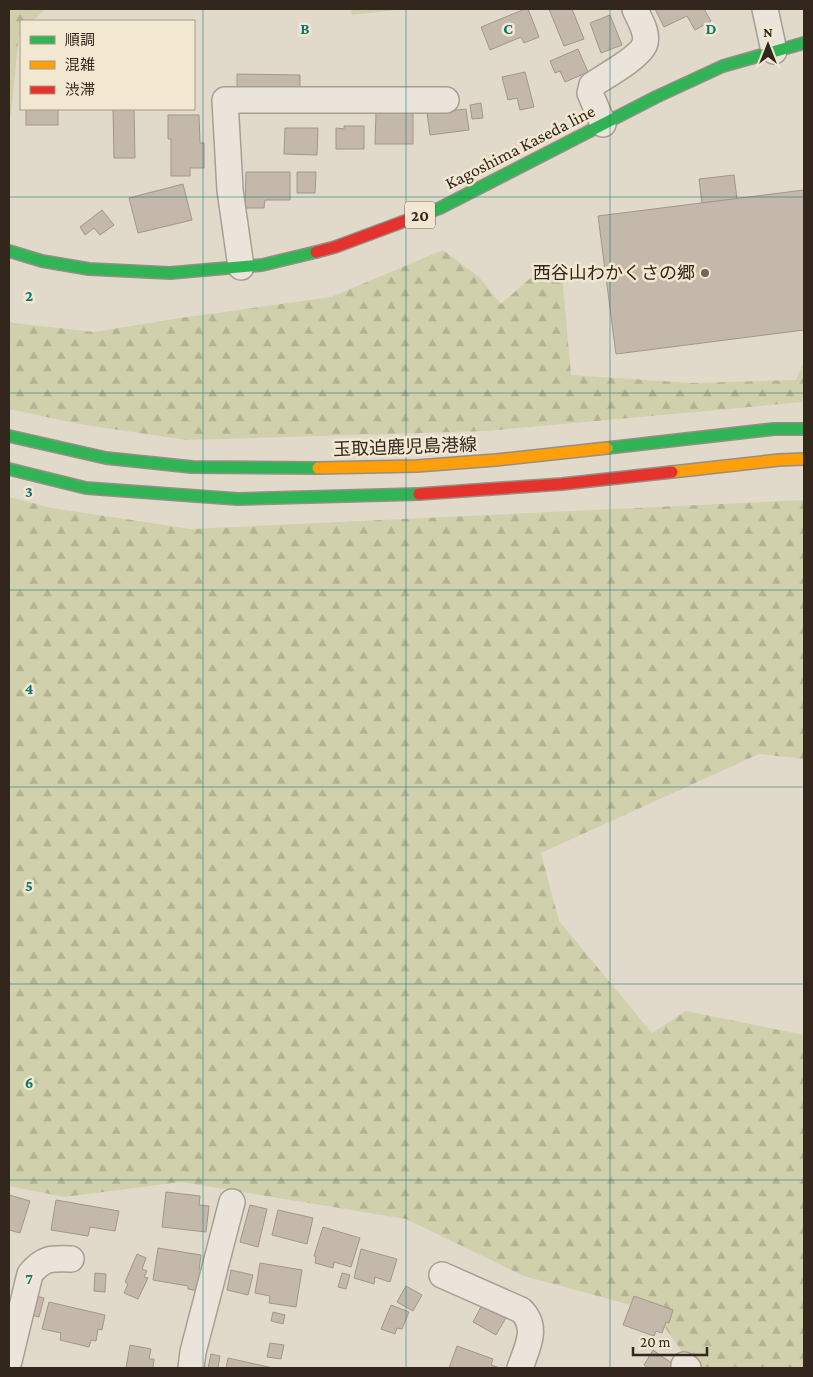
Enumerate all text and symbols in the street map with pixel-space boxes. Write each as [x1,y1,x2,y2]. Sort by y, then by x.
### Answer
legend [20,20,195,110]
text: B [300,20,310,37]
text: C [503,20,513,37]
text: D [705,20,717,37]
north arrow [743,20,793,70]
text: N [763,24,773,40]
text: 順調 [65,32,95,48]
text: 混雑 [65,57,95,73]
text: 渋滞 [65,82,95,98]
street label: Kagoshima Kaseda line [442,101,598,193]
road number: 20 [405,202,435,228]
place label: 西谷山わかくさの郷 [533,263,695,283]
marker: 西谷山わかくさの郷 [699,267,711,279]
text: 2 [25,287,33,304]
street label: 玉取迫鹿児島港線 [333,434,477,460]
text: 3 [25,483,33,500]
text: 4 [25,680,34,697]
text: 5 [25,877,33,894]
text: 6 [25,1074,33,1091]
text: 7 [25,1270,33,1287]
scale bar [633,1324,707,1356]
text: 20 m [640,1334,671,1350]

